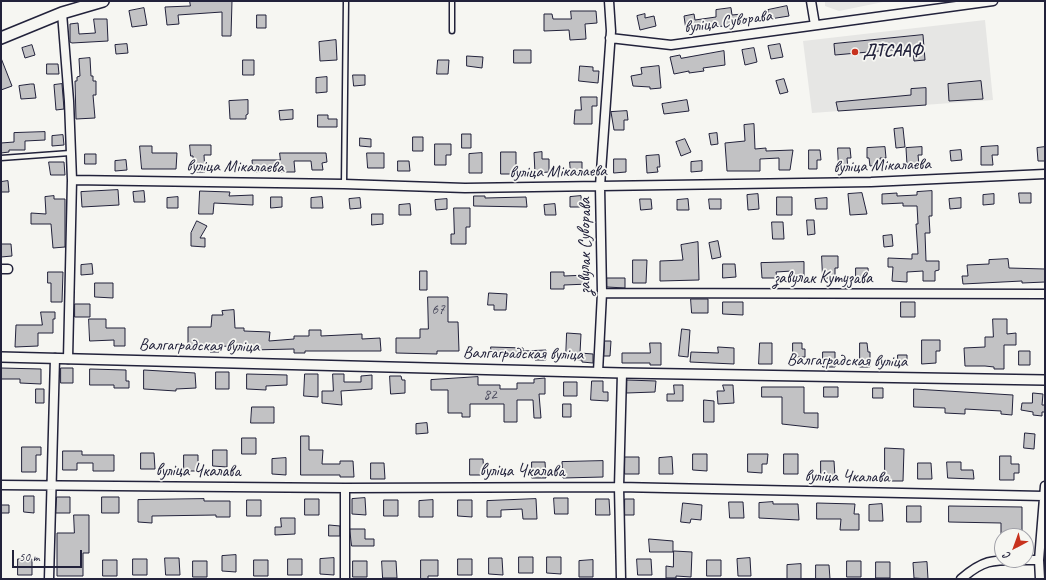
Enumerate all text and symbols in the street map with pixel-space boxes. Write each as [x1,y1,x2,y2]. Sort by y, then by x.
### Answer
street label: вуліца Суворава [683,6,773,38]
place label: ДТСААФ [863,42,922,62]
marker: ДТСААФ [850,47,860,57]
street label: вуліца Мікалаева [833,154,931,178]
street label: вуліца Мікалаева [186,156,284,178]
street label: вуліца Мікалаева [509,161,607,183]
street label: завулак Суворава [576,198,596,294]
street label: завулак Кутузава [774,269,872,289]
house number: 67 [431,301,445,319]
street label: Валгаградская вуліца [139,335,259,357]
street label: Валгаградская вуліца [463,343,583,365]
street label: Валгаградская вуліца [787,350,907,372]
house number: 82 [483,386,497,404]
street label: вуліца Чкалава [156,462,240,482]
street label: вуліца Чкалава [480,462,564,482]
street label: вуліца Чкалава [804,466,890,488]
north arrow [994,528,1034,568]
scale bar [14,542,84,568]
text: 50 m [19,549,39,565]
text: С [1000,549,1013,563]

